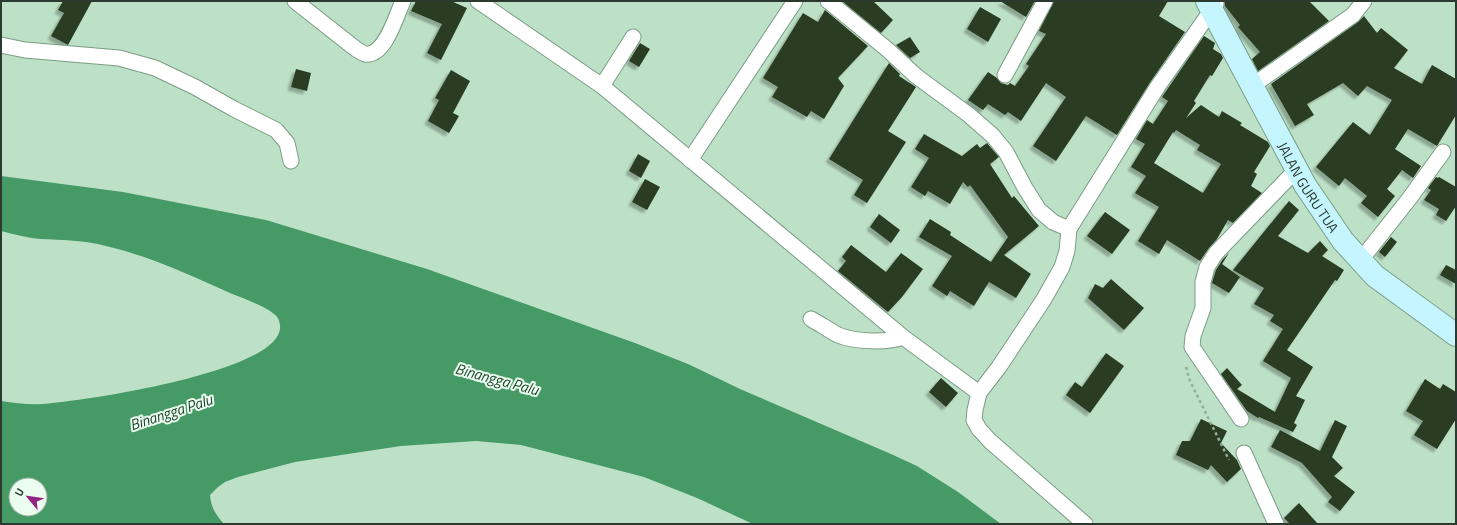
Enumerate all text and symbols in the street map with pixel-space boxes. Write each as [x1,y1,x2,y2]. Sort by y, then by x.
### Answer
street label: JALAN GURU TUA [1273,138,1345,237]
water label: Binangga Palu [453,357,543,402]
water label: Binangga Palu [127,387,217,436]
north arrow [8,477,48,517]
text: U [11,485,28,499]

